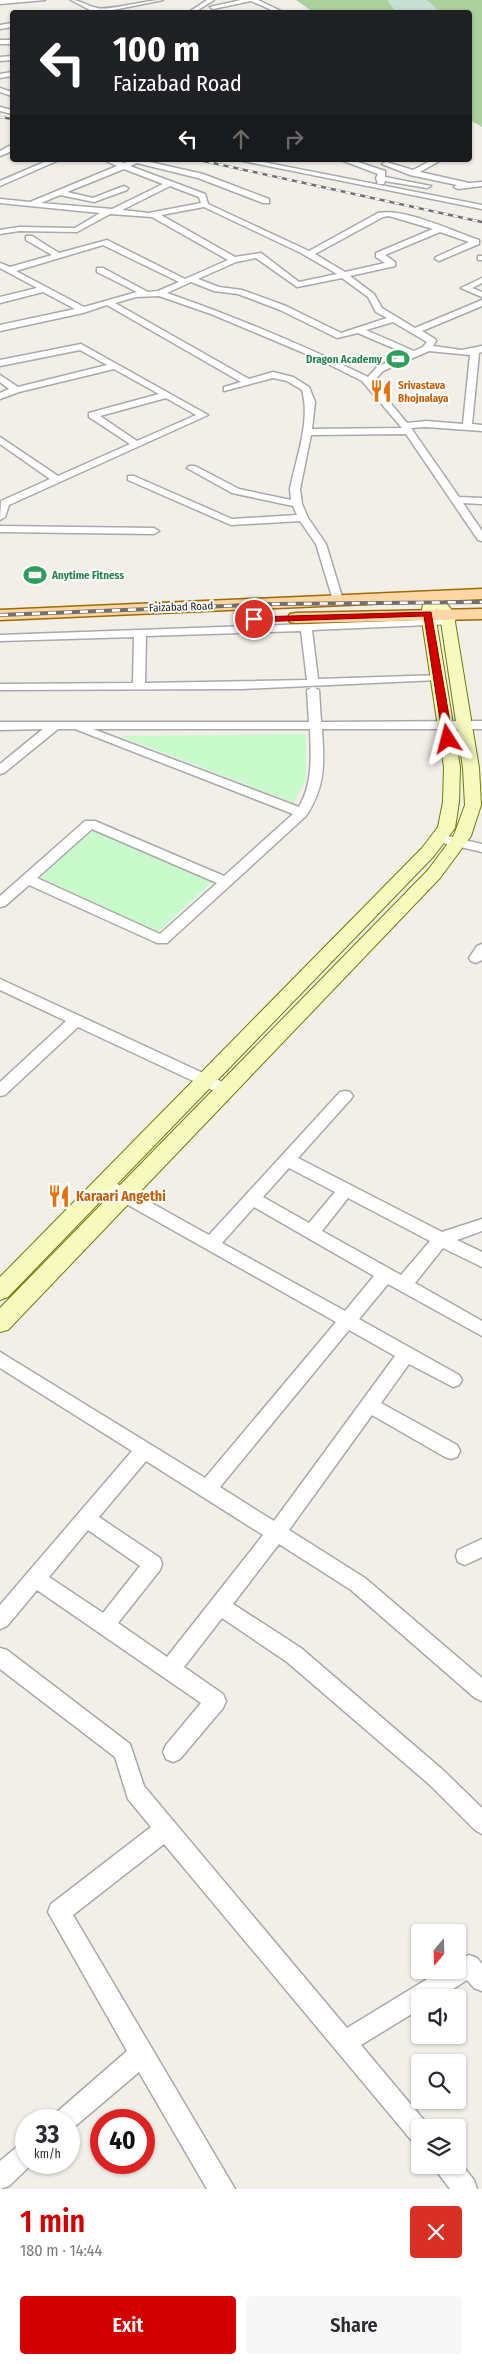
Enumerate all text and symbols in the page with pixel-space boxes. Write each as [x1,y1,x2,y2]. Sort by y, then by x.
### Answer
text: 100 m [113,28,200,70]
icon: left [30,30,95,95]
text: Faizabad Road [113,70,242,97]
icon: left [174,125,202,153]
icon: ahead [227,125,255,153]
icon: right [280,125,308,153]
sports icon: Dragon Academy [385,346,411,372]
place label: Dragon Academy [306,353,383,366]
restaurant icon: Srivastava Bhojnalaya [368,378,394,404]
place label: Srivastava Bhojnalaya [398,379,449,405]
sports icon: Anytime Fitness [22,562,48,588]
place label: Anytime Fitness [51,569,124,582]
pin [233,598,275,640]
street label: Faizabad Road [149,599,213,615]
icon: arrive [240,605,268,633]
position arrow [421,712,473,764]
restaurant icon: Karaari Angethi [46,1183,72,1209]
place label: Karaari Angethi [76,1188,166,1205]
north arrow [411,1924,466,1979]
map controls [411,1924,466,2174]
button: sound [411,1989,466,2044]
button: search [411,2054,466,2109]
speed limit sign: 40 [90,2109,155,2174]
button: layers [411,2119,466,2174]
text: 33 [36,2120,59,2150]
text: km/h [34,2147,61,2161]
text: 1 min [20,2204,85,2240]
button: close [410,2206,462,2258]
text: 180 m · 14:44 [20,2241,102,2260]
button: Exit [20,2296,236,2354]
button: Share [246,2296,462,2354]

